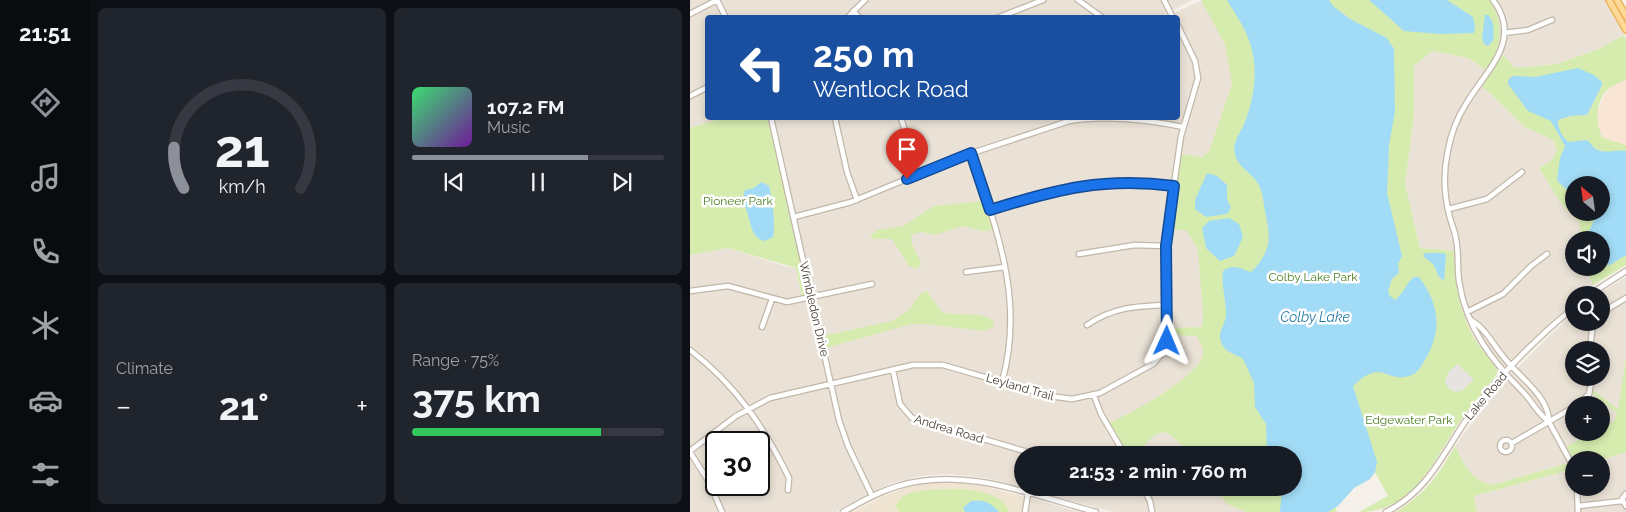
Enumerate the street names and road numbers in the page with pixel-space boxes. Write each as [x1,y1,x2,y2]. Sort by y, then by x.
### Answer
street label: Wimbledon Drive [796,260,832,358]
street label: Lake Road [1462,369,1510,423]
street label: Leyland Trail [984,371,1056,404]
street label: Andrea Road [913,412,985,446]

